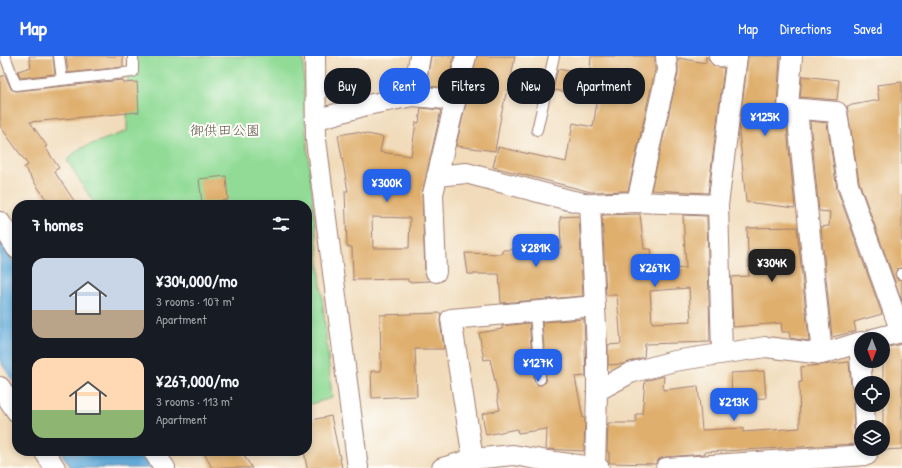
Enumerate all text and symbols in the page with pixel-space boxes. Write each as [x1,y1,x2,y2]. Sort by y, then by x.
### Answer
text: Map [20,15,47,41]
text: Map [738,19,758,38]
text: Directions [780,19,831,38]
text: Saved [853,19,882,38]
chip: Buy [324,68,371,104]
chip: Rent [379,68,430,104]
chip: Filters [438,68,499,104]
chip: New [507,68,555,104]
chip: Apartment [563,68,645,104]
pin: ¥125K [737,103,793,137]
text: ¥125K [750,107,780,125]
park label: 御供田公園 [190,120,260,139]
pin: ¥300K [359,169,415,203]
text: ¥300K [372,173,402,191]
text: 7 homes [32,213,83,236]
icon: filters [270,213,292,235]
pin: ¥281K [508,234,564,268]
text: ¥281K [521,238,551,256]
pin: ¥304K [744,249,800,283]
text: ¥304K [757,253,787,271]
pin: ¥267K [627,254,683,288]
text: ¥267K [640,258,670,276]
text: ¥304,000/mo [156,269,237,292]
icon: home [64,274,112,322]
text: 3 rooms · 107 m² [156,292,235,310]
text: Apartment [156,310,207,328]
north arrow [854,332,890,368]
map controls [854,332,890,456]
pin: ¥127K [510,349,566,383]
text: ¥127K [523,353,553,371]
text: ¥267,000/mo [156,369,239,392]
icon: home [64,374,112,422]
button: locate [854,376,890,412]
pin: ¥213K [706,388,762,422]
text: 3 rooms · 113 m² [156,392,233,410]
text: ¥213K [719,392,749,410]
text: Apartment [156,410,207,428]
button: layers [854,420,890,456]

